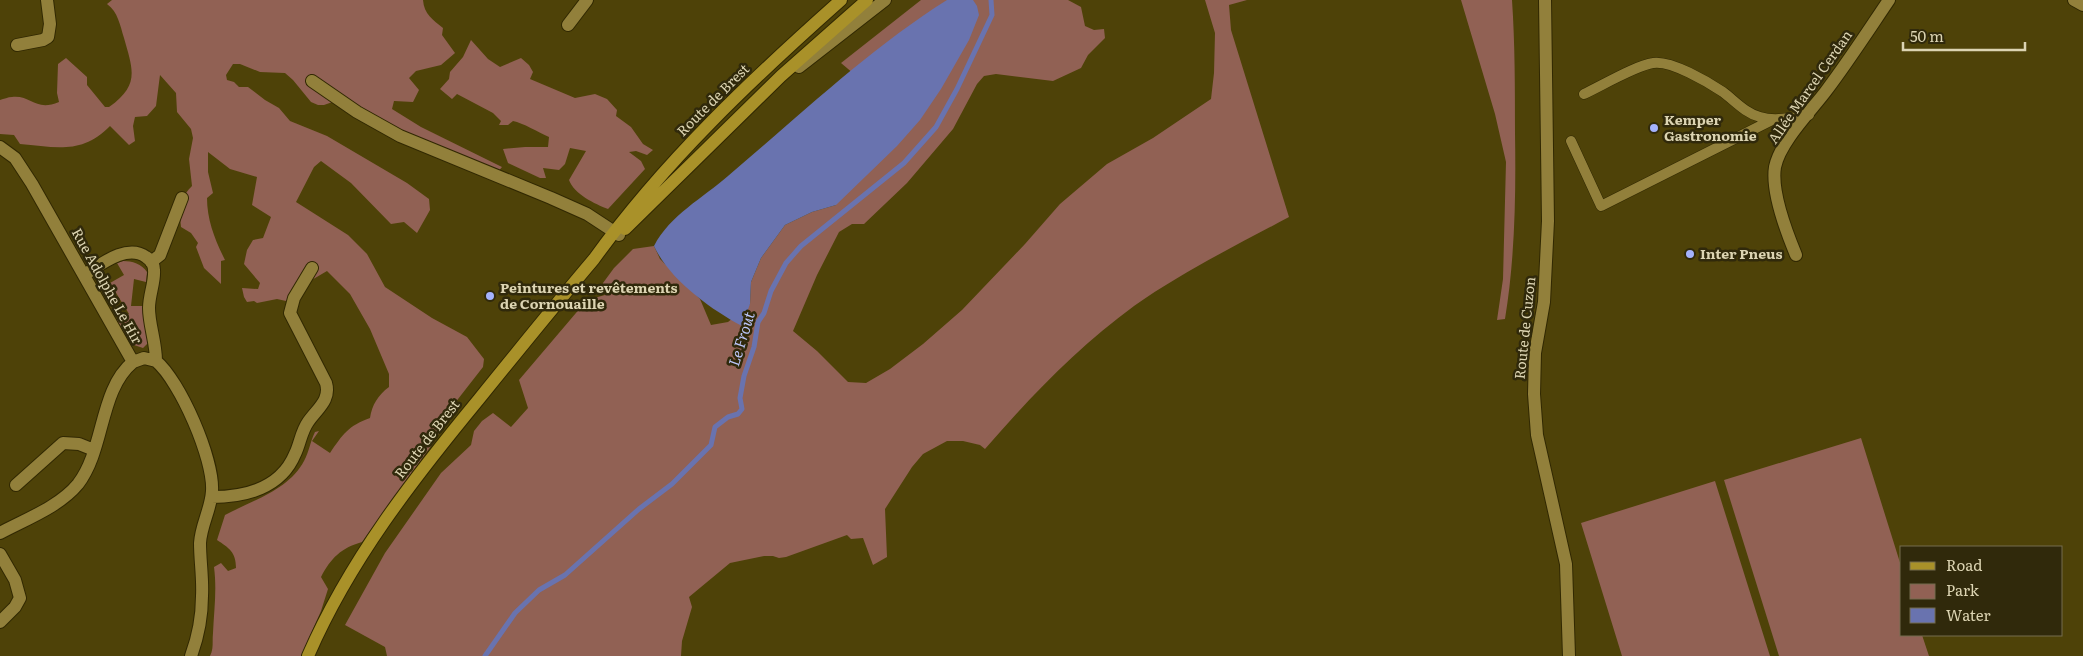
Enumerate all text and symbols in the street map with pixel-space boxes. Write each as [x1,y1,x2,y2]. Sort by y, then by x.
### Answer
scale bar [1903,20,2026,52]
text: 50 m [1910,24,1944,47]
street label: Allée Marcel Cerdan [1762,26,1856,147]
street label: Route de Brest [672,58,753,140]
place label: Kemper Gastronomie [1664,109,1757,145]
marker: Kemper Gastronomie [1648,122,1660,134]
street label: Rue Adolphe Le Hir [68,224,148,347]
place label: Inter Pneus [1700,243,1782,263]
marker: Inter Pneus [1684,248,1696,260]
street label: Route de Cuzon [1509,276,1539,380]
place label: Peintures et revêtements de Cornouaille [500,277,677,313]
marker: Peintures et revêtements de Cornouaille [484,290,496,302]
water label: Le Frout [721,308,760,369]
street label: Route de Brest [389,394,464,482]
legend [1900,546,2063,636]
text: Road [1946,553,1982,576]
text: Park [1946,578,1980,601]
text: Water [1946,603,1991,626]

